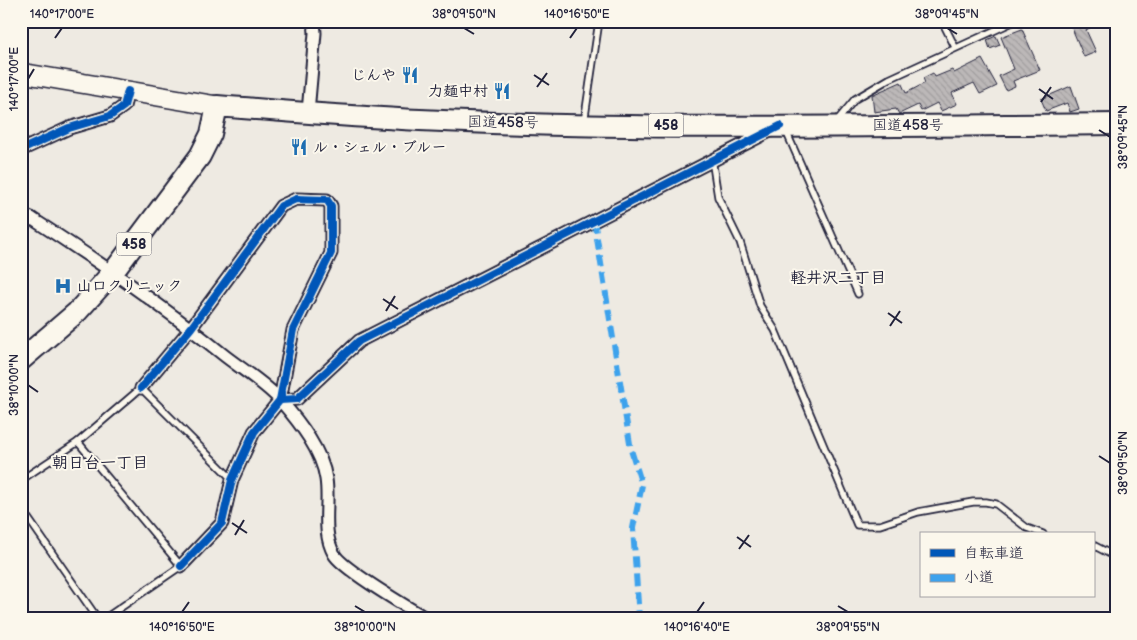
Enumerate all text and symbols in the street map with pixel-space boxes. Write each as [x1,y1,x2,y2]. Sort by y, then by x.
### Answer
text: 140°17'00"E [30,7,94,22]
text: 38°09'50"N [432,7,496,22]
text: 140°16'50"E [544,7,610,22]
text: 38°09'45"N [915,7,979,22]
text: 140°17'00"E [7,47,22,111]
restaurant icon: じんや [400,65,420,85]
place label: じんや [351,66,396,85]
restaurant icon: 力麺中村 [492,81,512,101]
place label: 力麺中村 [428,82,488,101]
text: 38°09'45"N [1116,105,1131,169]
street label: 国道458号 [467,112,539,133]
road number: 458 [648,114,684,136]
street label: 国道458号 [872,116,944,135]
restaurant icon: ル・シェル・ブルー [289,137,309,157]
place label: ル・シェル・ブルー [313,138,447,157]
road number: 458 [116,232,152,255]
district label: 軽井沢二丁目 [790,269,886,288]
hospital icon: 山口クリニック [53,276,73,296]
place label: 山口クリニック [77,277,182,296]
text: 38°10'00"N [7,354,22,416]
text: 38°09'50"N [1116,431,1131,495]
district label: 朝日台一丁目 [52,454,148,473]
legend [920,532,1094,598]
text: 自転車道 [964,544,1024,563]
text: 小道 [964,568,994,587]
text: 140°16'50"E [149,620,215,635]
text: 38°10'00"N [334,620,396,635]
text: 140°16'40"E [664,620,730,635]
text: 38°09'55"N [816,620,880,635]

